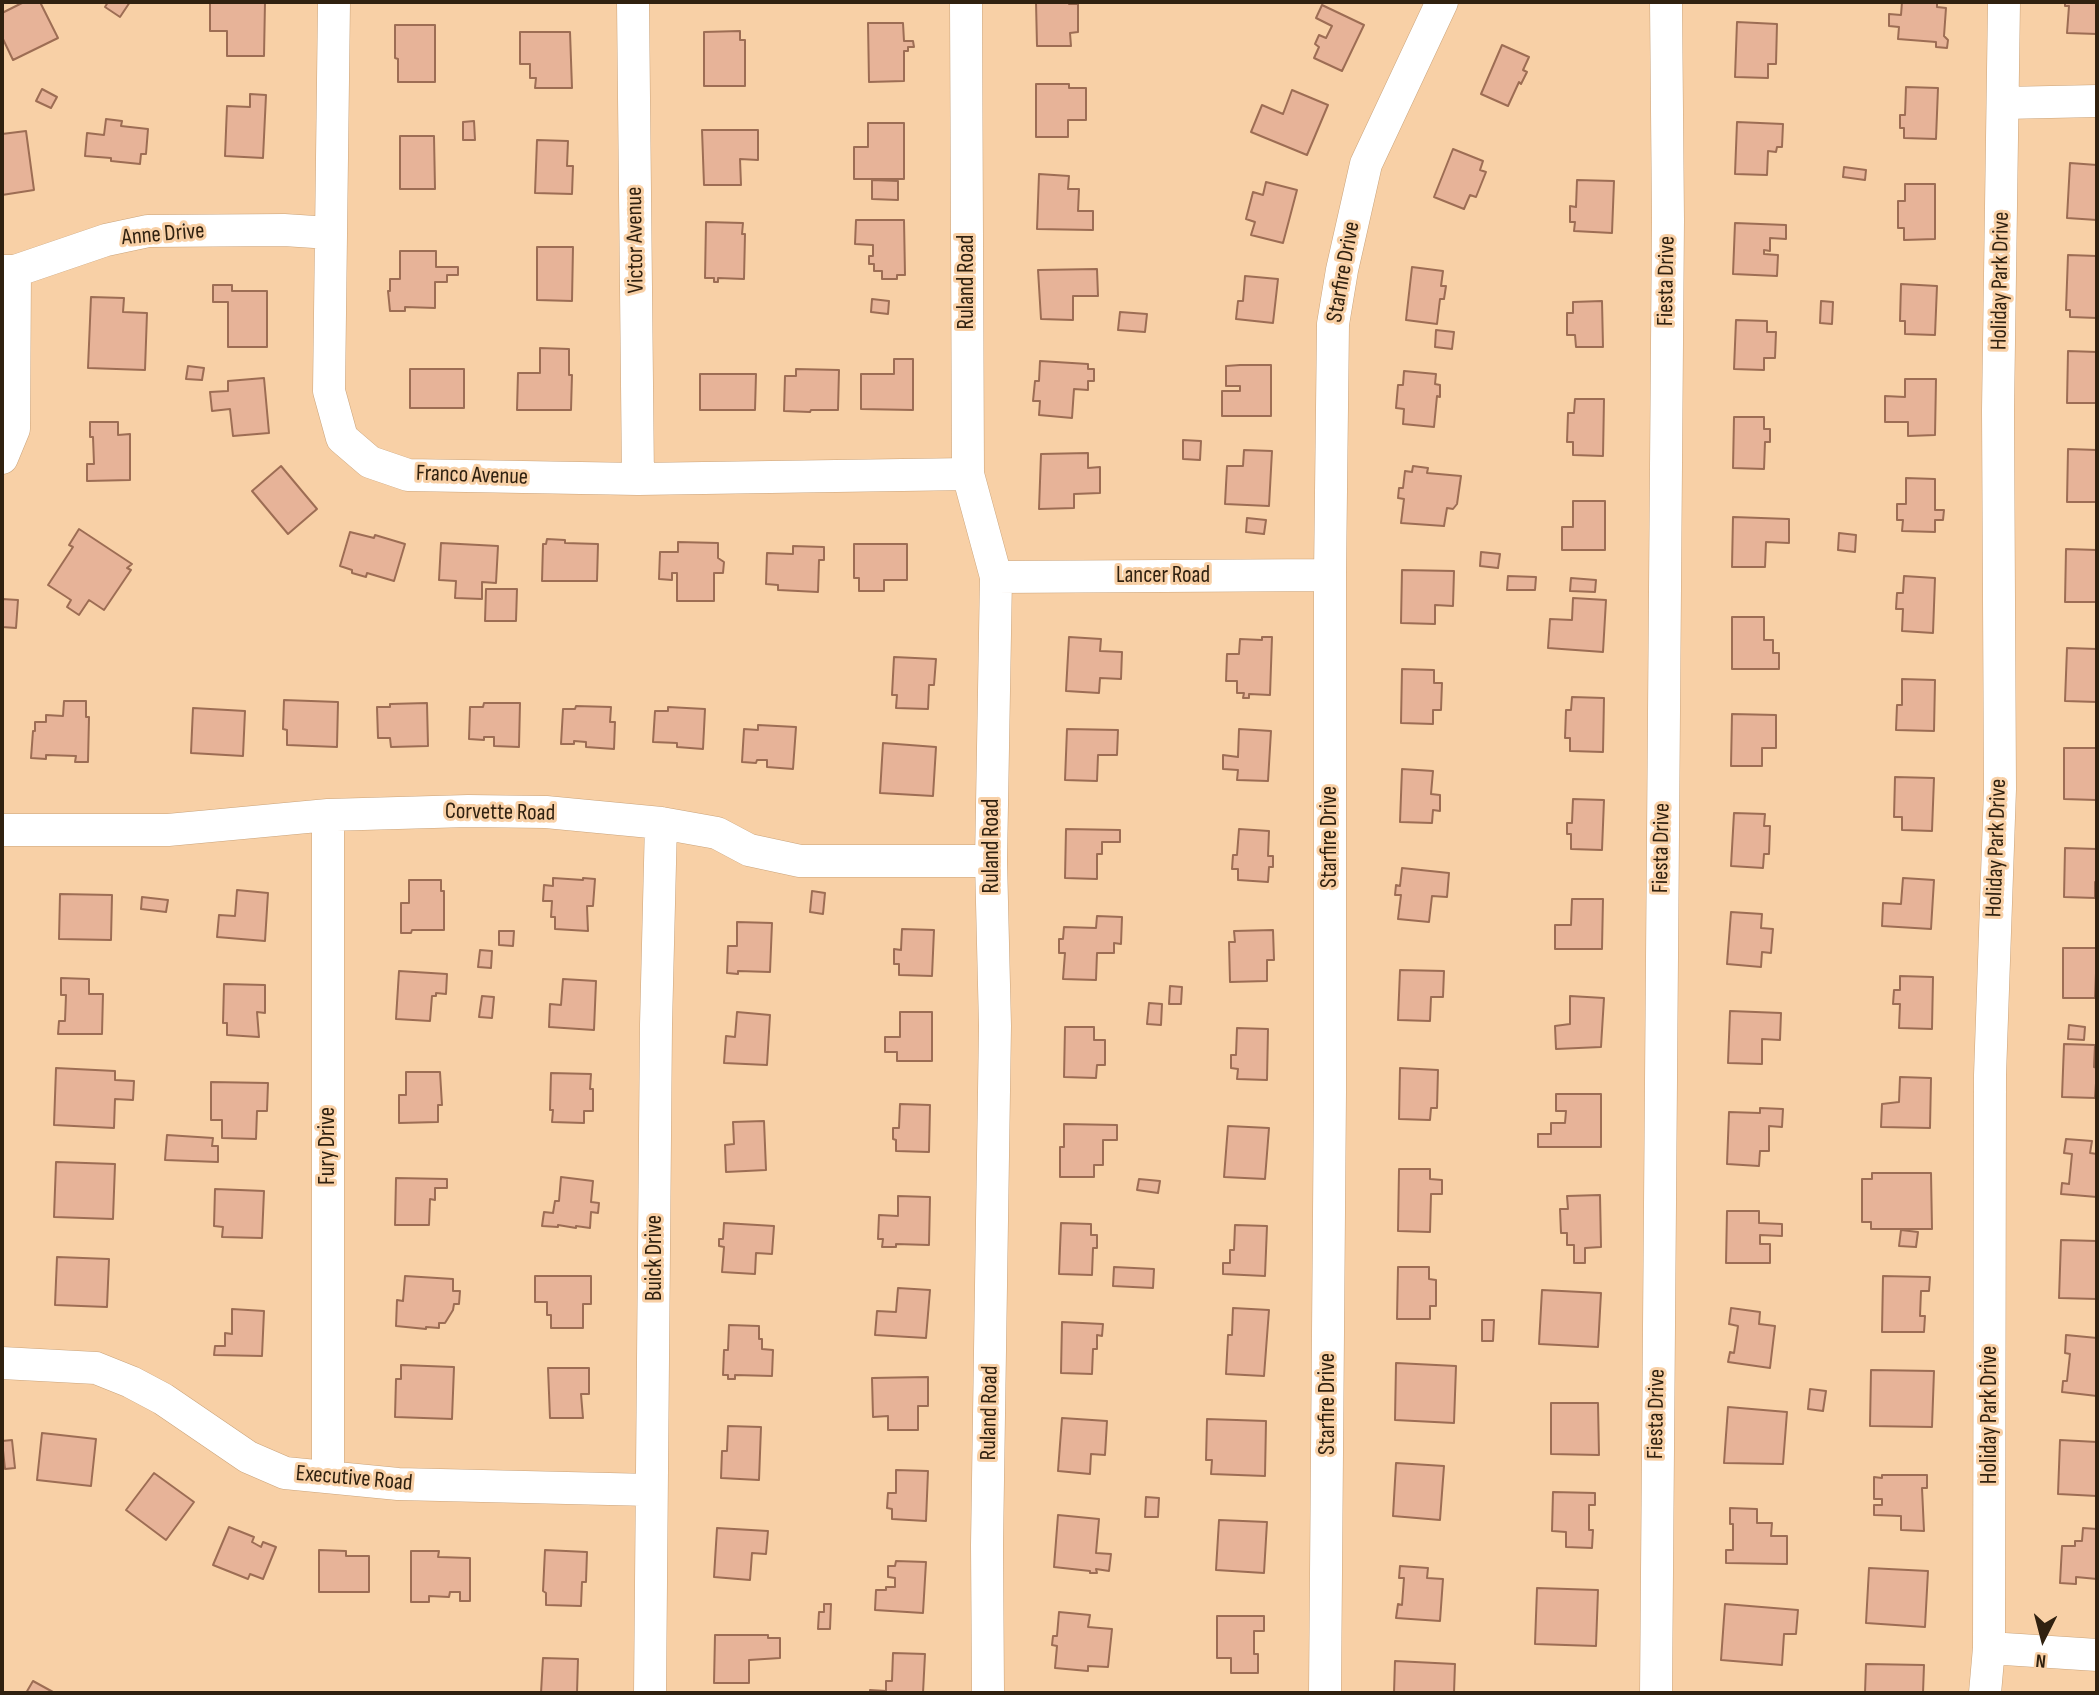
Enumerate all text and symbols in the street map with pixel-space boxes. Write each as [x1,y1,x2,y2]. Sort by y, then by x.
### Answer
street label: Victor Avenue [621,186,651,294]
street label: Holiday Park Drive [1986,211,2016,351]
street label: Anne Drive [120,218,206,252]
street label: Starfire Drive [1322,219,1366,325]
street label: Ruland Road [953,235,981,329]
street label: Fiesta Drive [1652,236,1682,326]
street label: Franco Avenue [415,460,529,492]
street label: Lancer Road [1116,562,1210,590]
street label: Holiday Park Drive [1981,778,2013,918]
street label: Starfire Drive [1316,786,1344,888]
street label: Corvette Road [445,798,555,828]
street label: Ruland Road [978,799,1006,893]
street label: Fiesta Drive [1647,803,1677,893]
street label: Fury Drive [314,1107,342,1185]
street label: Buick Drive [641,1215,669,1301]
street label: Holiday Park Drive [1976,1346,2004,1484]
street label: Starfire Drive [1314,1353,1342,1455]
street label: Ruland Road [975,1365,1005,1461]
street label: Fiesta Drive [1642,1369,1672,1459]
street label: Executive Road [295,1460,413,1498]
north arrow [2008,1604,2078,1674]
text: N [2035,1648,2047,1672]

